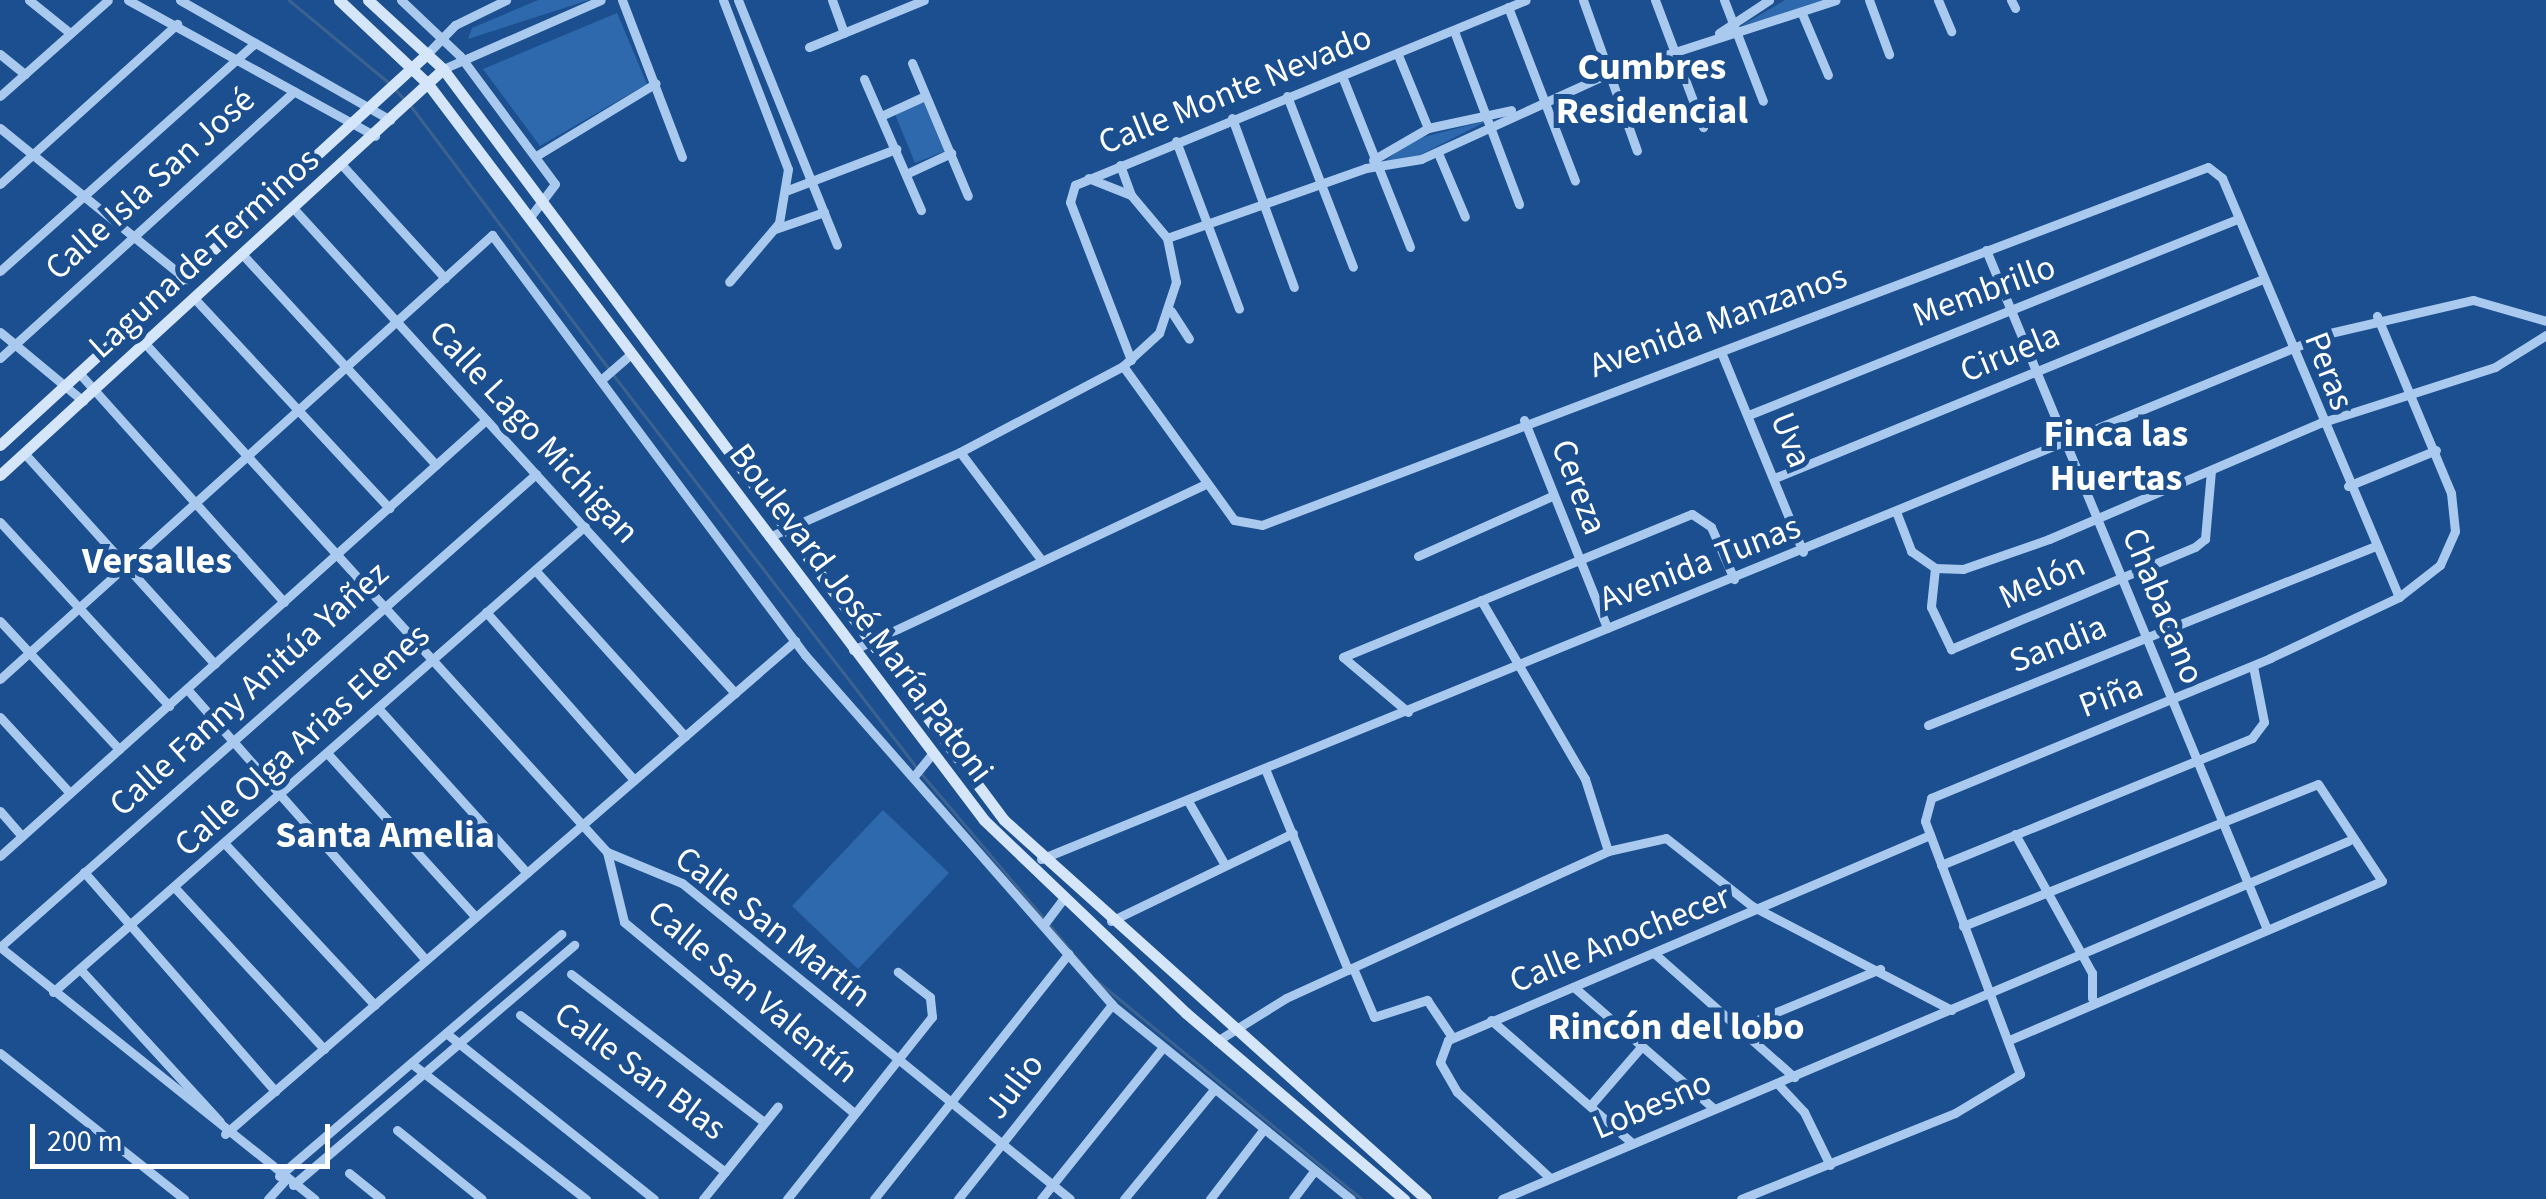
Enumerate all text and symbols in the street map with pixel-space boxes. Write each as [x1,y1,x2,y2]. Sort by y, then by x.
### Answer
street label: Calle Monte Nevado [1092,16,1378,164]
district label: Cumbres Residencial [1556,45,1748,134]
street label: Calle Isla San José [37,79,263,289]
street label: Laguna de Terminos [80,139,328,367]
street label: Membrillo [1907,246,2061,336]
street label: Avenida Manzanos [1584,255,1852,387]
street label: Calle Lago Michigan [420,312,648,552]
street label: Ciruela [1954,314,2066,392]
street label: Peras [2295,326,2363,416]
street label: Uva [1761,406,1821,474]
district label: Finca las Huertas [2044,412,2188,502]
street label: Cereza [1542,434,1616,540]
street label: Boulevard José María Patoni [720,435,1002,791]
street label: Avenida Tunas [1594,505,1806,621]
street label: Chabacano [2113,522,2213,690]
district label: Versalles [82,539,232,585]
street label: Melón [1992,544,2092,618]
street label: Calle Fanny Anitúa Yañez [101,553,397,825]
street label: Sandia [2003,606,2113,682]
street label: Calle Olga Arias Elenes [166,614,438,866]
street label: Piña [2073,665,2149,727]
district label: Santa Amelia [275,813,495,859]
street label: Calle San Martín [667,837,879,1017]
street label: Calle Anochecer [1504,876,1736,1002]
street label: Calle San Valentín [639,892,867,1092]
street label: Calle San Blas [546,993,734,1149]
district label: Rincón del lobo [1547,1005,1805,1051]
street label: Julio [975,1045,1053,1127]
street label: Lobesno [1586,1061,1718,1149]
scale bar [35,1104,335,1166]
text: 200 m [47,1120,123,1163]

